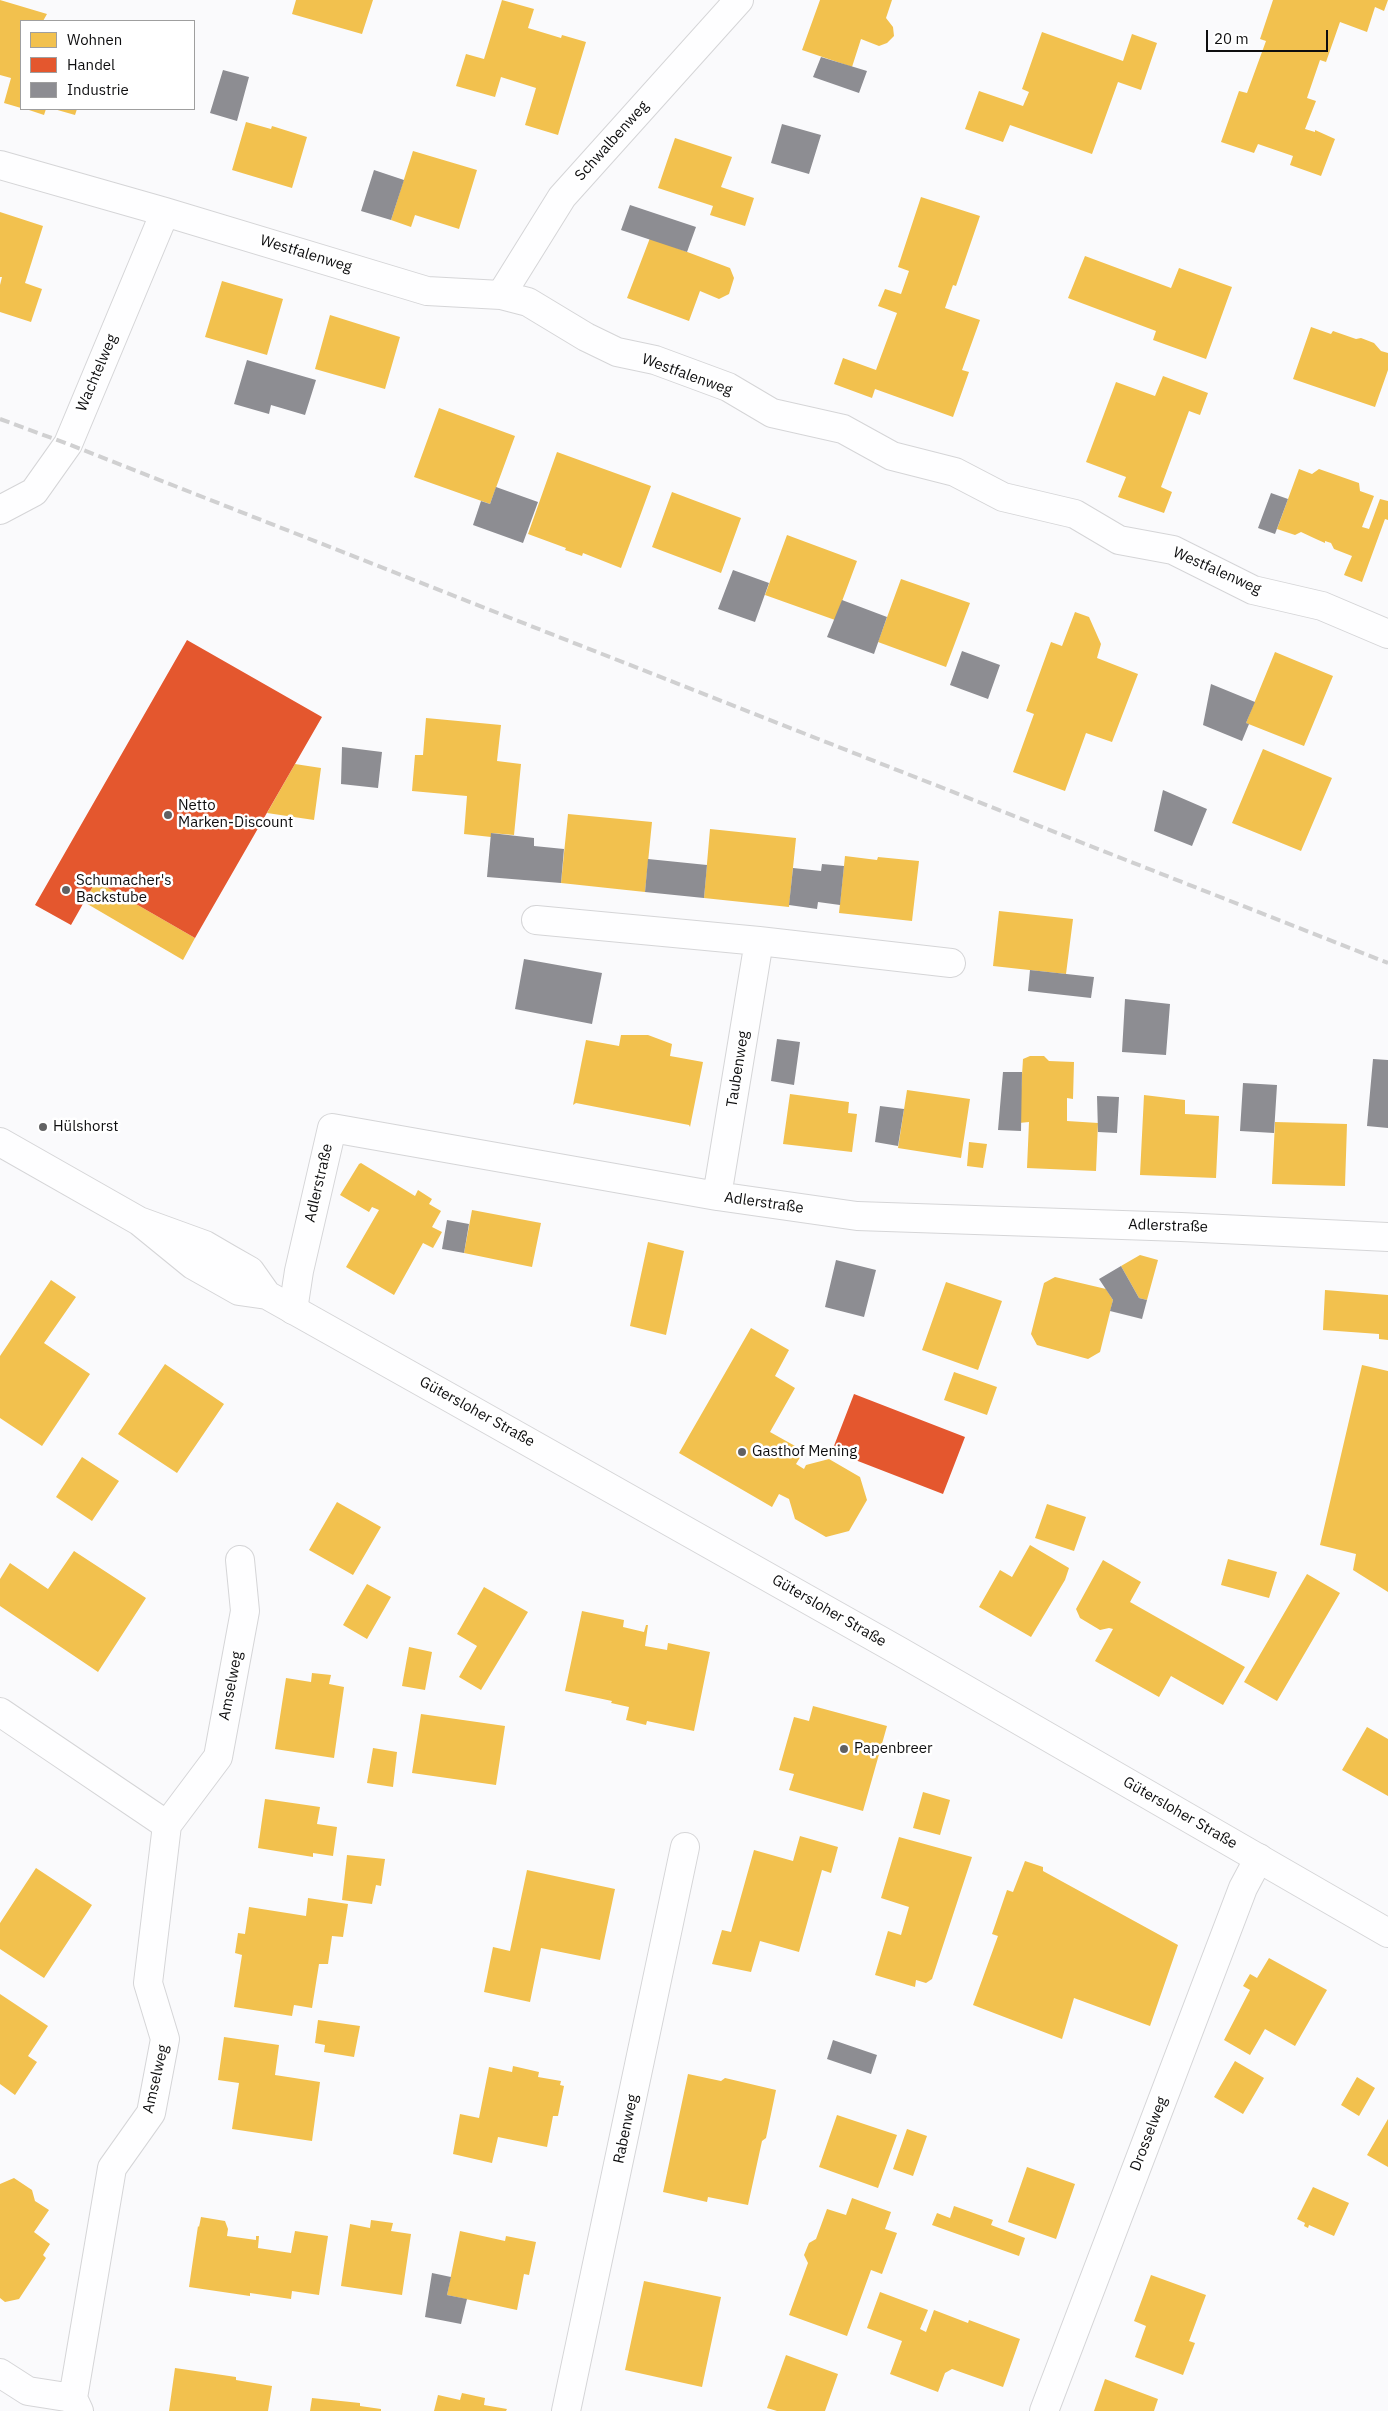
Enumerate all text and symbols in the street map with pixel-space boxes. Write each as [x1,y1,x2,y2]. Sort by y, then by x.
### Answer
legend [20,20,195,110]
scale bar [1208,20,1330,52]
text: 20 m [1214,29,1249,48]
text: Wohnen [67,30,122,49]
text: Handel [67,55,115,74]
text: Industrie [67,80,129,99]
street label: Schwalbenweg [571,97,653,185]
street label: Westfalenweg [258,232,354,276]
street label: Wachtelweg [73,332,121,414]
street label: Westfalenweg [639,350,735,400]
street label: Westfalenweg [1170,543,1264,599]
place label: Netto Marken-Discount [178,797,293,832]
marker: Netto Marken-Discount [162,809,174,821]
place label: Schumacher's Backstube [76,872,172,907]
marker: Schumacher's Backstube [60,884,72,896]
street label: Taubenweg [723,1030,753,1108]
place label: Hülshorst [53,1118,118,1136]
marker: Hülshorst [37,1121,49,1133]
street label: Adlerstraße [301,1142,337,1224]
street label: Adlerstraße [723,1189,805,1217]
street label: Adlerstraße [1128,1216,1208,1236]
street label: Gütersloher Straße [416,1373,538,1451]
place label: Gasthof Mening [752,1443,857,1461]
marker: Gasthof Mening [736,1446,748,1458]
street label: Gütersloher Straße [769,1571,889,1651]
street label: Amselweg [216,1650,246,1722]
place label: Papenbreer [854,1740,933,1758]
marker: Papenbreer [838,1743,850,1755]
street label: Gütersloher Straße [1120,1773,1240,1853]
street label: Amselweg [139,2043,173,2115]
street label: Rabenweg [610,2093,642,2165]
street label: Drosselweg [1127,2094,1171,2174]

